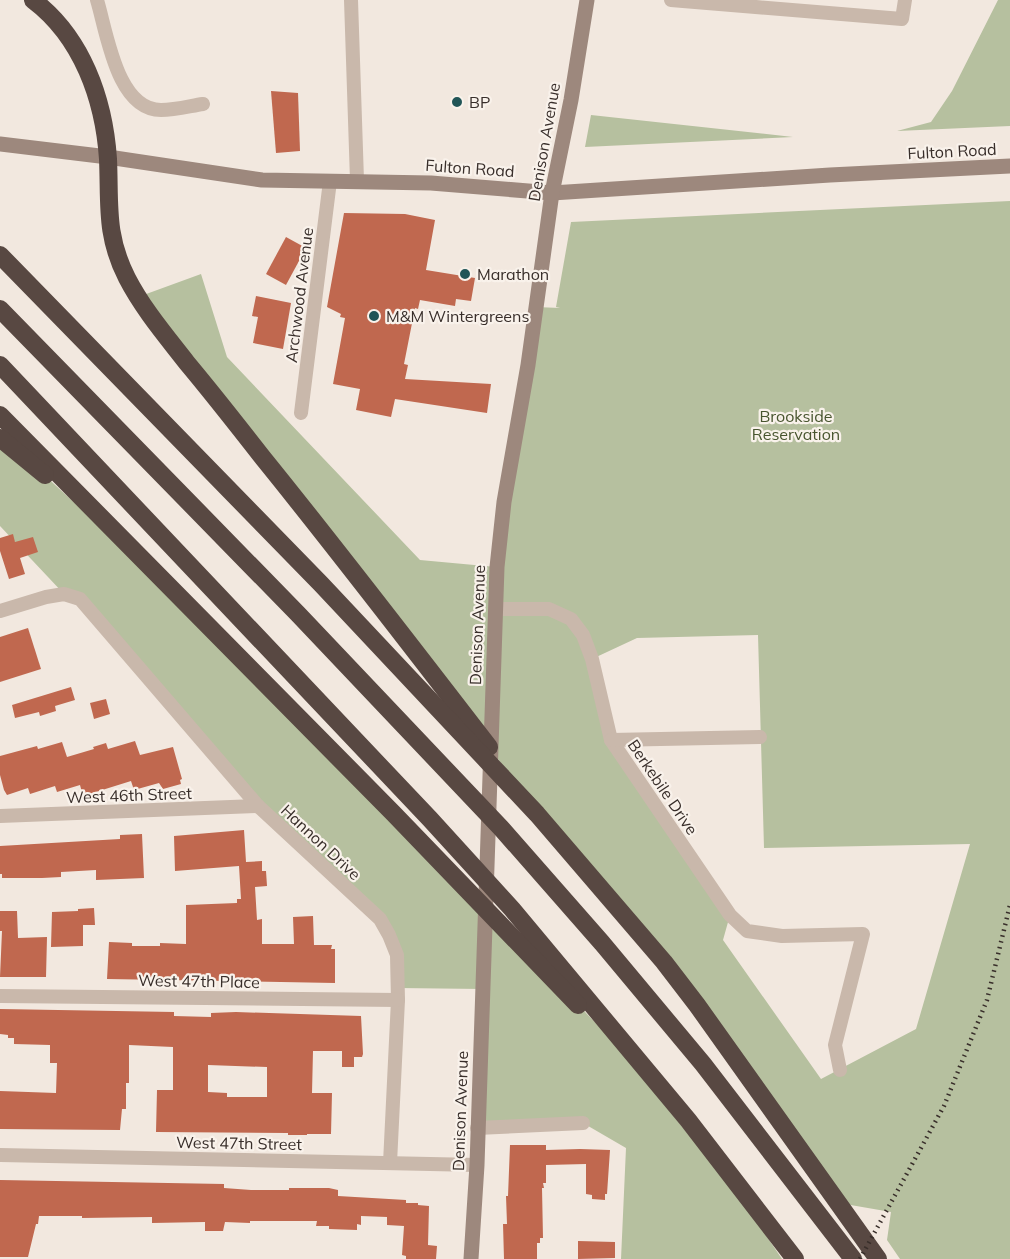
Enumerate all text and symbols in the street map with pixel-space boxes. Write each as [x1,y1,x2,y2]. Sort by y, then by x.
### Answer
street label: Denison Avenue [524,81,564,203]
place label: BP [469,92,490,112]
marker: BP [450,95,464,109]
street label: Fulton Road [907,139,997,163]
street label: Fulton Road [425,155,515,181]
street label: Archwood Avenue [281,226,317,364]
place label: Marathon [477,264,549,284]
marker: Marathon [458,267,472,281]
place label: M&M Wintergreens [386,306,529,326]
marker: M&M Wintergreens [367,309,381,323]
park label: Brookside Reservation [752,406,840,444]
street label: Denison Avenue [465,565,489,685]
street label: Berkebile Drive [624,735,702,839]
street label: West 46th Street [66,783,193,807]
street label: Hannon Drive [277,800,365,884]
street label: West 47th Place [138,970,260,992]
street label: Denison Avenue [448,1051,472,1171]
street label: West 47th Street [176,1132,302,1154]

